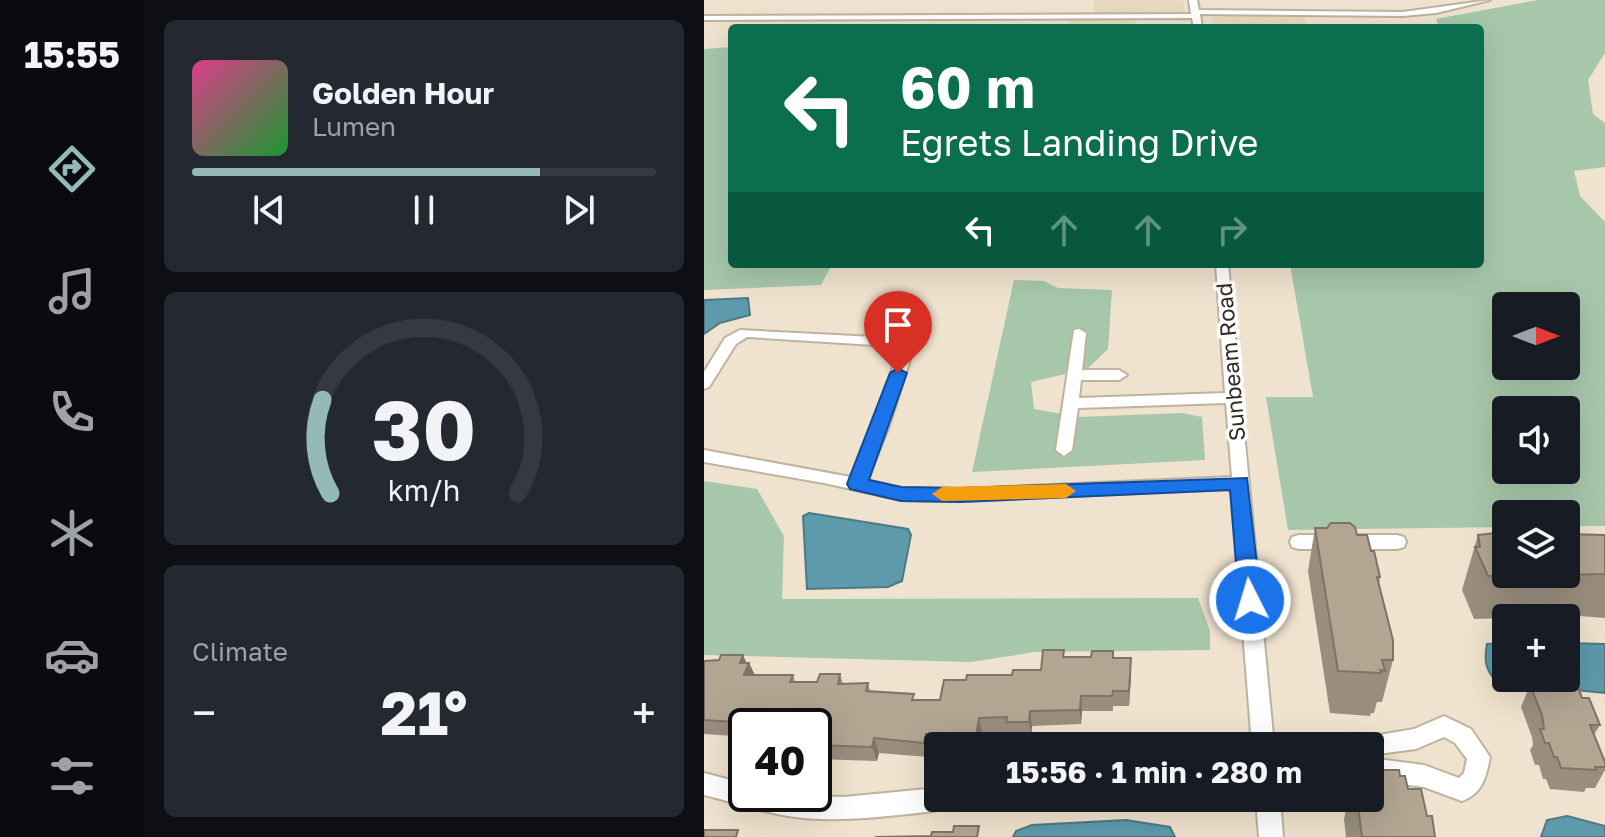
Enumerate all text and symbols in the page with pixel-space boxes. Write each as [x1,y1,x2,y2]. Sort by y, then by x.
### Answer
text: 15:55 [24,33,120,76]
text: 60 m [900,53,1035,120]
icon: left [768,56,872,160]
text: Golden Hour [312,75,494,111]
text: Lumen [312,111,396,142]
text: Egrets Landing Drive [900,121,1258,164]
icon: directions [44,141,100,197]
icon: previous [247,188,291,232]
icon: pause [402,188,446,232]
icon: next [557,188,601,232]
icon: left [958,208,1002,252]
icon: ahead [1042,208,1086,252]
icon: ahead [1126,208,1170,252]
icon: right [1210,208,1254,252]
icon: music [44,263,100,319]
street label: Sunbeam Road [1210,282,1250,442]
pin [864,291,932,373]
north arrow [1492,292,1580,380]
map controls [1492,292,1580,692]
icon: arrive [876,303,920,347]
text: 30 [372,378,476,478]
icon: phone [44,384,100,440]
button: sound [1492,396,1580,484]
text: km/h [388,474,460,508]
button: layers [1492,500,1580,588]
icon: climate [44,505,100,561]
position arrow [1208,558,1292,642]
button: + [1492,604,1580,692]
icon: car [44,627,100,683]
text: Climate [192,636,288,667]
text: 21° [381,676,467,748]
text: − [192,686,216,739]
text: + [632,686,656,739]
speed limit sign: 40 [728,708,832,812]
icon: filters [44,748,100,804]
text: 15:56 · 1 min · 280 m [1006,754,1302,790]

